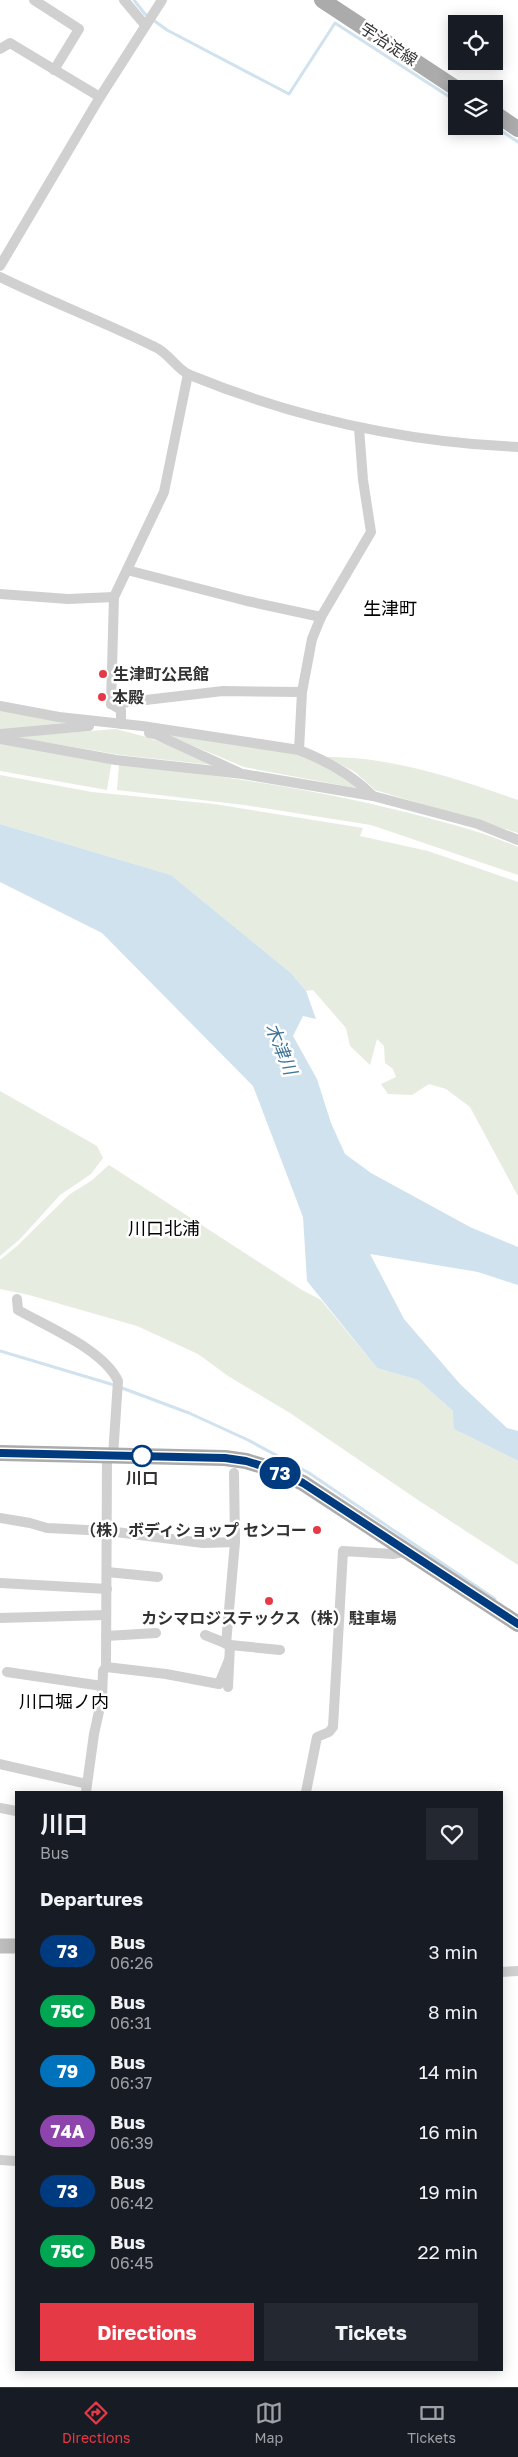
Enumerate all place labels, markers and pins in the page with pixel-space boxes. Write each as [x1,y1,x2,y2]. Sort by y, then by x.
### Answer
place label: 生津町公民館 [113,664,209,684]
marker: 生津町公民館 [97,668,109,680]
place label: 本殿 [112,687,144,707]
marker: 本殿 [96,691,108,703]
marker: 川口 [131,1445,153,1467]
place label: 川口 [126,1468,158,1488]
place label: （株）ボディショップ センコー [80,1520,307,1540]
marker: （株）ボディショップ センコー [311,1524,323,1536]
marker: カシマロジステックス（株）駐車場 [263,1595,275,1607]
place label: カシマロジステックス（株）駐車場 [141,1608,397,1628]

